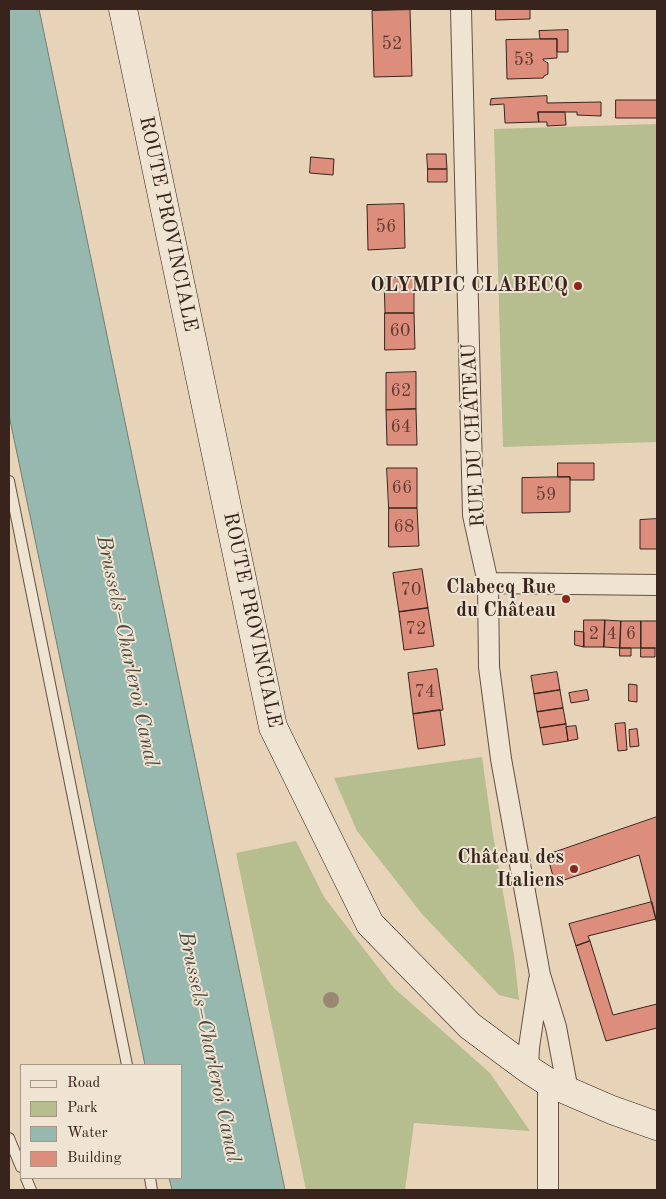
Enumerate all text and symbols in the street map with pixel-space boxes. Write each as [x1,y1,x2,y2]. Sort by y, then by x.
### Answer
house number: 52 [382,33,402,55]
house number: 53 [514,49,534,71]
street label: ROUTE PROVINCIALE [133,114,203,334]
house number: 56 [376,216,396,238]
place label: OLYMPIC CLABECQ [370,274,568,298]
marker: OLYMPIC CLABECQ [572,280,584,292]
house number: 60 [390,320,410,342]
street label: RUE DU CHÂTEAU [457,342,491,528]
house number: 62 [391,380,411,402]
house number: 64 [391,416,411,438]
house number: 66 [392,477,412,499]
house number: 59 [536,484,556,506]
street label: ROUTE PROVINCIALE [217,510,287,730]
house number: 68 [394,516,414,538]
water label: Brussels–Charleroi Canal [90,533,164,769]
place label: Clabecq Rue du Château [446,576,556,623]
house number: 70 [401,579,421,601]
marker: Clabecq Rue du Château [560,593,572,605]
house number: 72 [406,618,426,640]
house number: 2 [589,623,599,645]
house number: 4 [607,623,617,645]
house number: 6 [626,623,636,645]
house number: 74 [415,681,435,703]
place label: Château des Italiens [457,846,564,893]
marker: Château des Italiens [568,863,580,875]
water label: Brussels–Charleroi Canal [172,929,246,1165]
legend [20,1064,182,1179]
text: Road [67,1076,100,1091]
text: Park [67,1101,98,1116]
text: Water [67,1126,108,1141]
text: Building [67,1151,122,1166]

